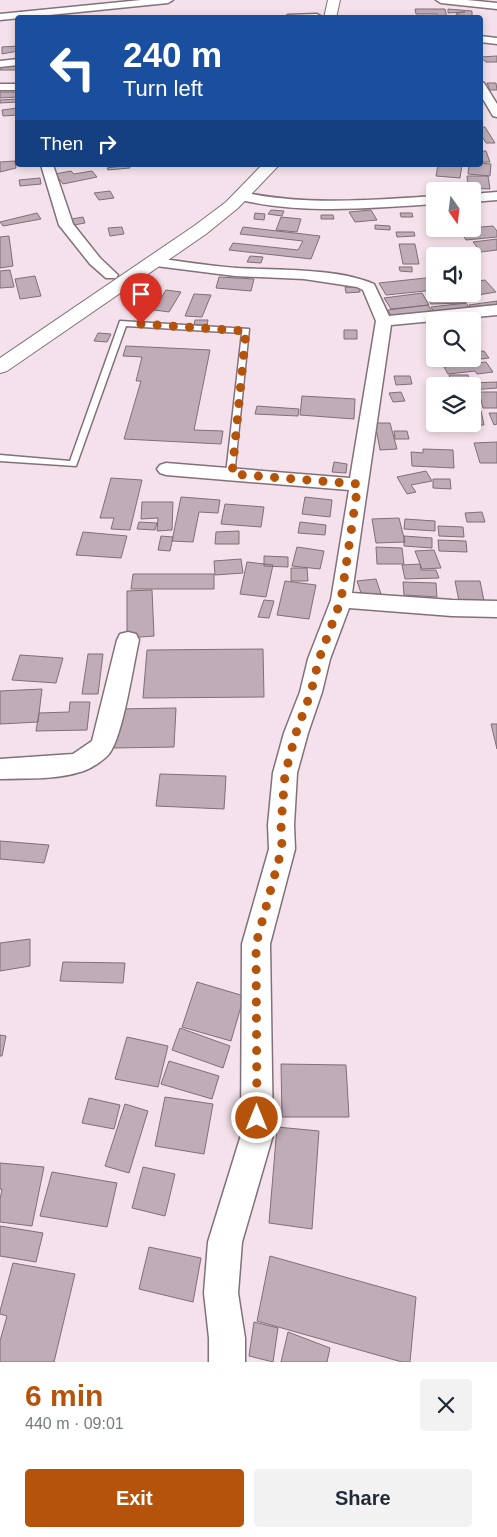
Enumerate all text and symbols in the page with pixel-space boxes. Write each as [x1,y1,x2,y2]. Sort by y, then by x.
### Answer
icon: left [40,35,105,100]
text: 240 m [123,35,222,74]
text: Turn left [123,76,203,101]
icon: right [93,130,121,158]
text: Then [40,133,83,154]
north arrow [426,182,481,238]
map controls [426,182,481,432]
button: sound [426,247,481,302]
pin [120,273,162,324]
icon: arrive [127,280,155,308]
button: search [426,312,481,367]
button: layers [426,377,481,432]
position arrow [230,1091,282,1143]
text: 6 min [25,1379,103,1412]
button: close [420,1379,472,1431]
text: 440 m · 09:01 [25,1415,124,1432]
button: Exit [25,1469,244,1527]
button: Share [254,1469,472,1527]

